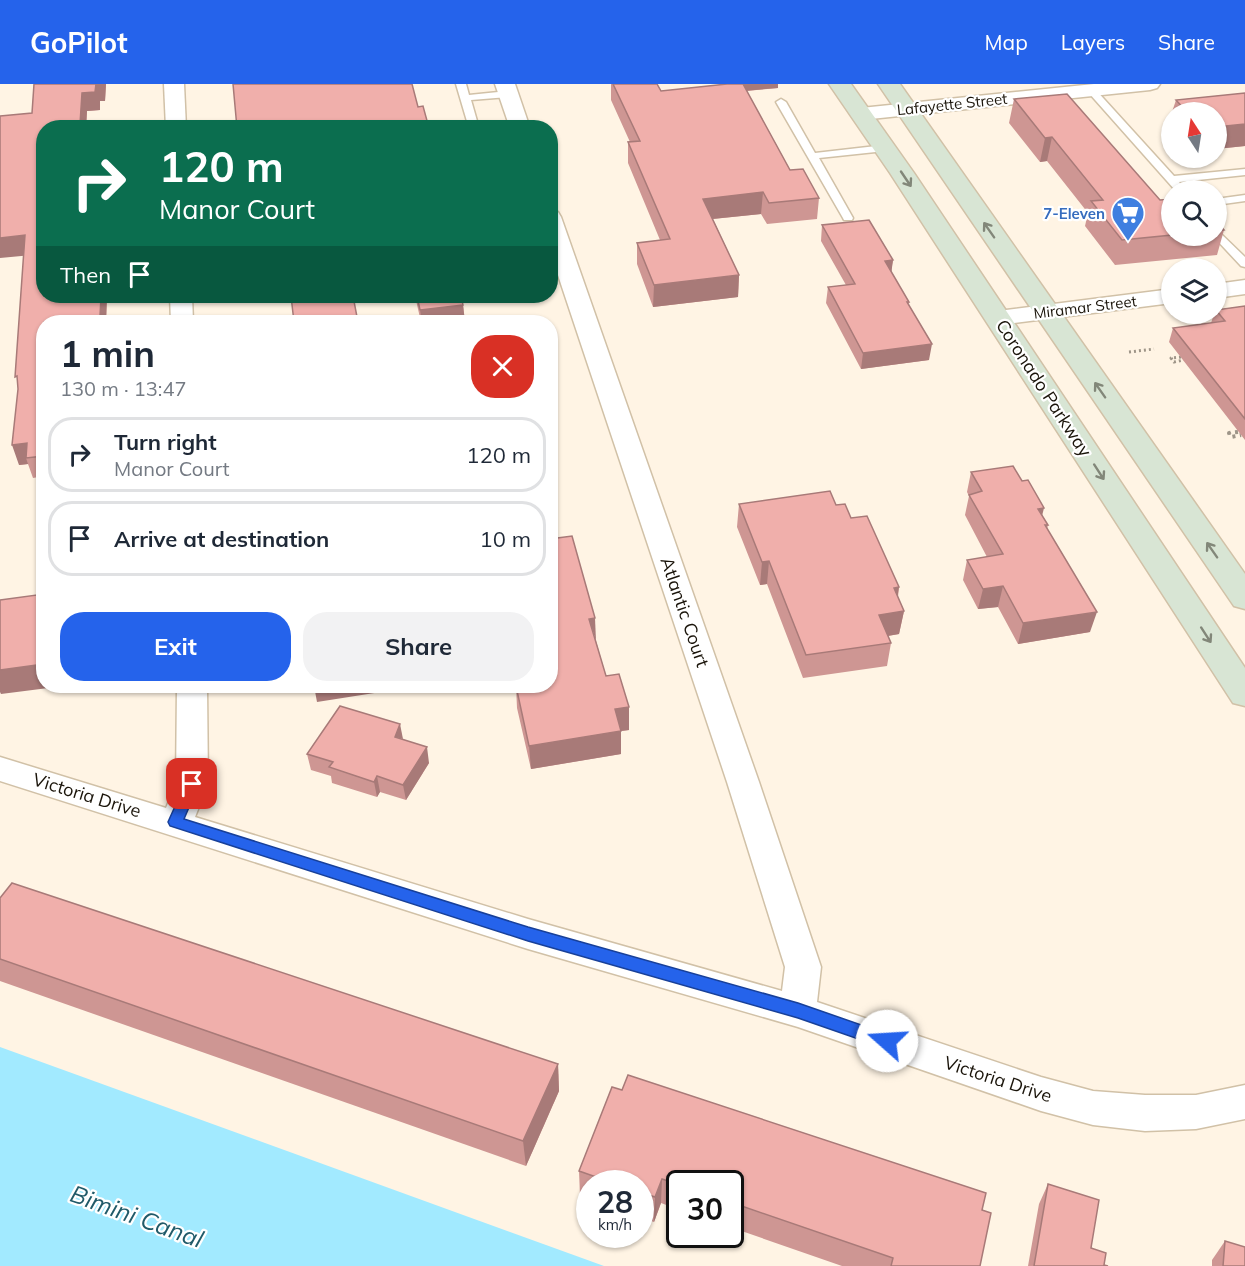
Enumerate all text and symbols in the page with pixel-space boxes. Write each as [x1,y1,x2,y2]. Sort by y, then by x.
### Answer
text: GoPilot [30,25,128,60]
text: Map [985,29,1028,55]
text: Layers [1061,29,1125,55]
text: Share [1158,29,1215,55]
street label: Lafayette Street [896,89,1008,119]
north arrow [1161,102,1227,168]
map controls [1161,102,1227,324]
text: 120 m [159,140,284,193]
icon: right [60,144,138,222]
one-way arrow [900,170,912,187]
button: search [1161,180,1227,246]
text: Manor Court [159,192,315,226]
supermarket icon: 7-Eleven [1110,195,1146,242]
place label: 7-Eleven [1043,204,1105,223]
one-way arrow [983,222,995,239]
icon: arrive [123,258,156,291]
button: layers [1161,258,1227,324]
text: Then [60,261,111,289]
street label: Miramar Street [1032,291,1138,323]
street label: Coronado Parkway [991,315,1097,461]
text: 1 min [60,331,155,376]
button: close [471,335,534,398]
text: 130 m · 13:47 [60,376,186,401]
one-way arrow [1094,382,1106,399]
text: Turn right [114,428,217,456]
icon: right [63,438,96,471]
text: 120 m [466,441,531,469]
text: Manor Court [114,456,230,481]
one-way arrow [1093,464,1105,480]
icon: arrive [63,522,96,555]
text: Arrive at destination [114,525,329,553]
text: 10 m [480,525,531,553]
one-way arrow [1206,542,1218,559]
street label: Atlantic Court [655,554,715,670]
button: Exit [60,612,291,681]
button: Share [303,612,534,681]
one-way arrow [1200,627,1213,644]
pin [166,758,217,809]
icon: arrive [175,767,208,800]
street label: Victoria Drive [30,768,144,822]
position arrow [855,1009,919,1073]
street label: Victoria Drive [941,1051,1055,1107]
speed limit sign: 30 [666,1170,744,1248]
water label: Bimini Canal [66,1178,208,1254]
text: 28 [597,1183,633,1221]
text: km/h [598,1215,632,1234]

